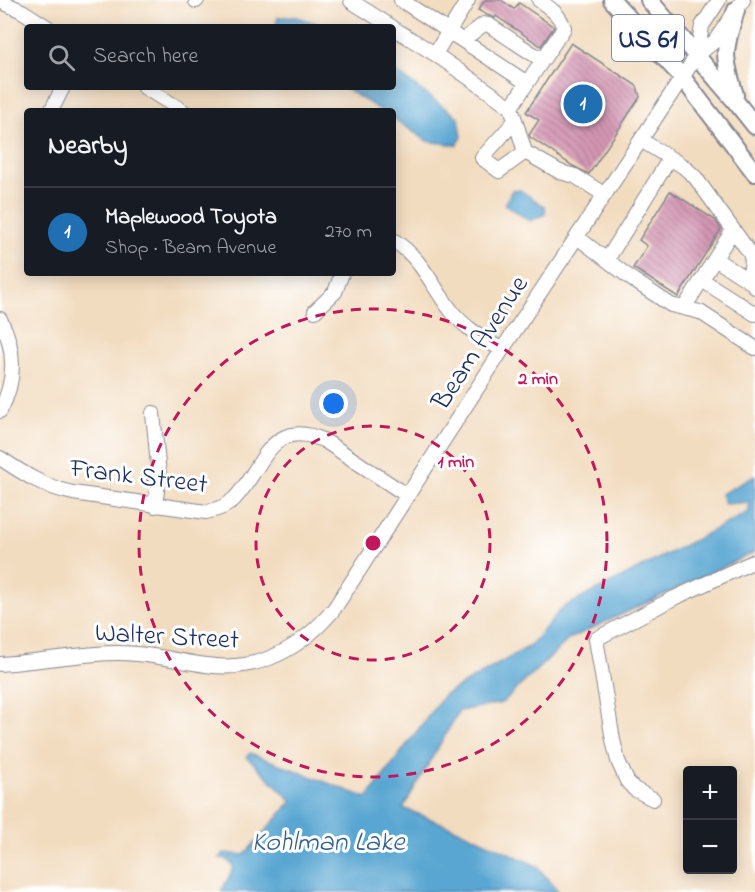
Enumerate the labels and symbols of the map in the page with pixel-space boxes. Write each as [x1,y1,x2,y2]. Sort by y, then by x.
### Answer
road number: US 61 [612,15,684,61]
pin: 1 [564,82,602,126]
street label: Beam Avenue [422,268,540,419]
text: 2 min [517,367,558,393]
your location [319,389,348,418]
street label: Frank Street [67,450,210,505]
text: 1 min [438,450,474,476]
centre of rings [363,533,383,553]
street label: Walter Street [94,614,240,661]
water label: Kohlman Lake [251,823,406,864]

